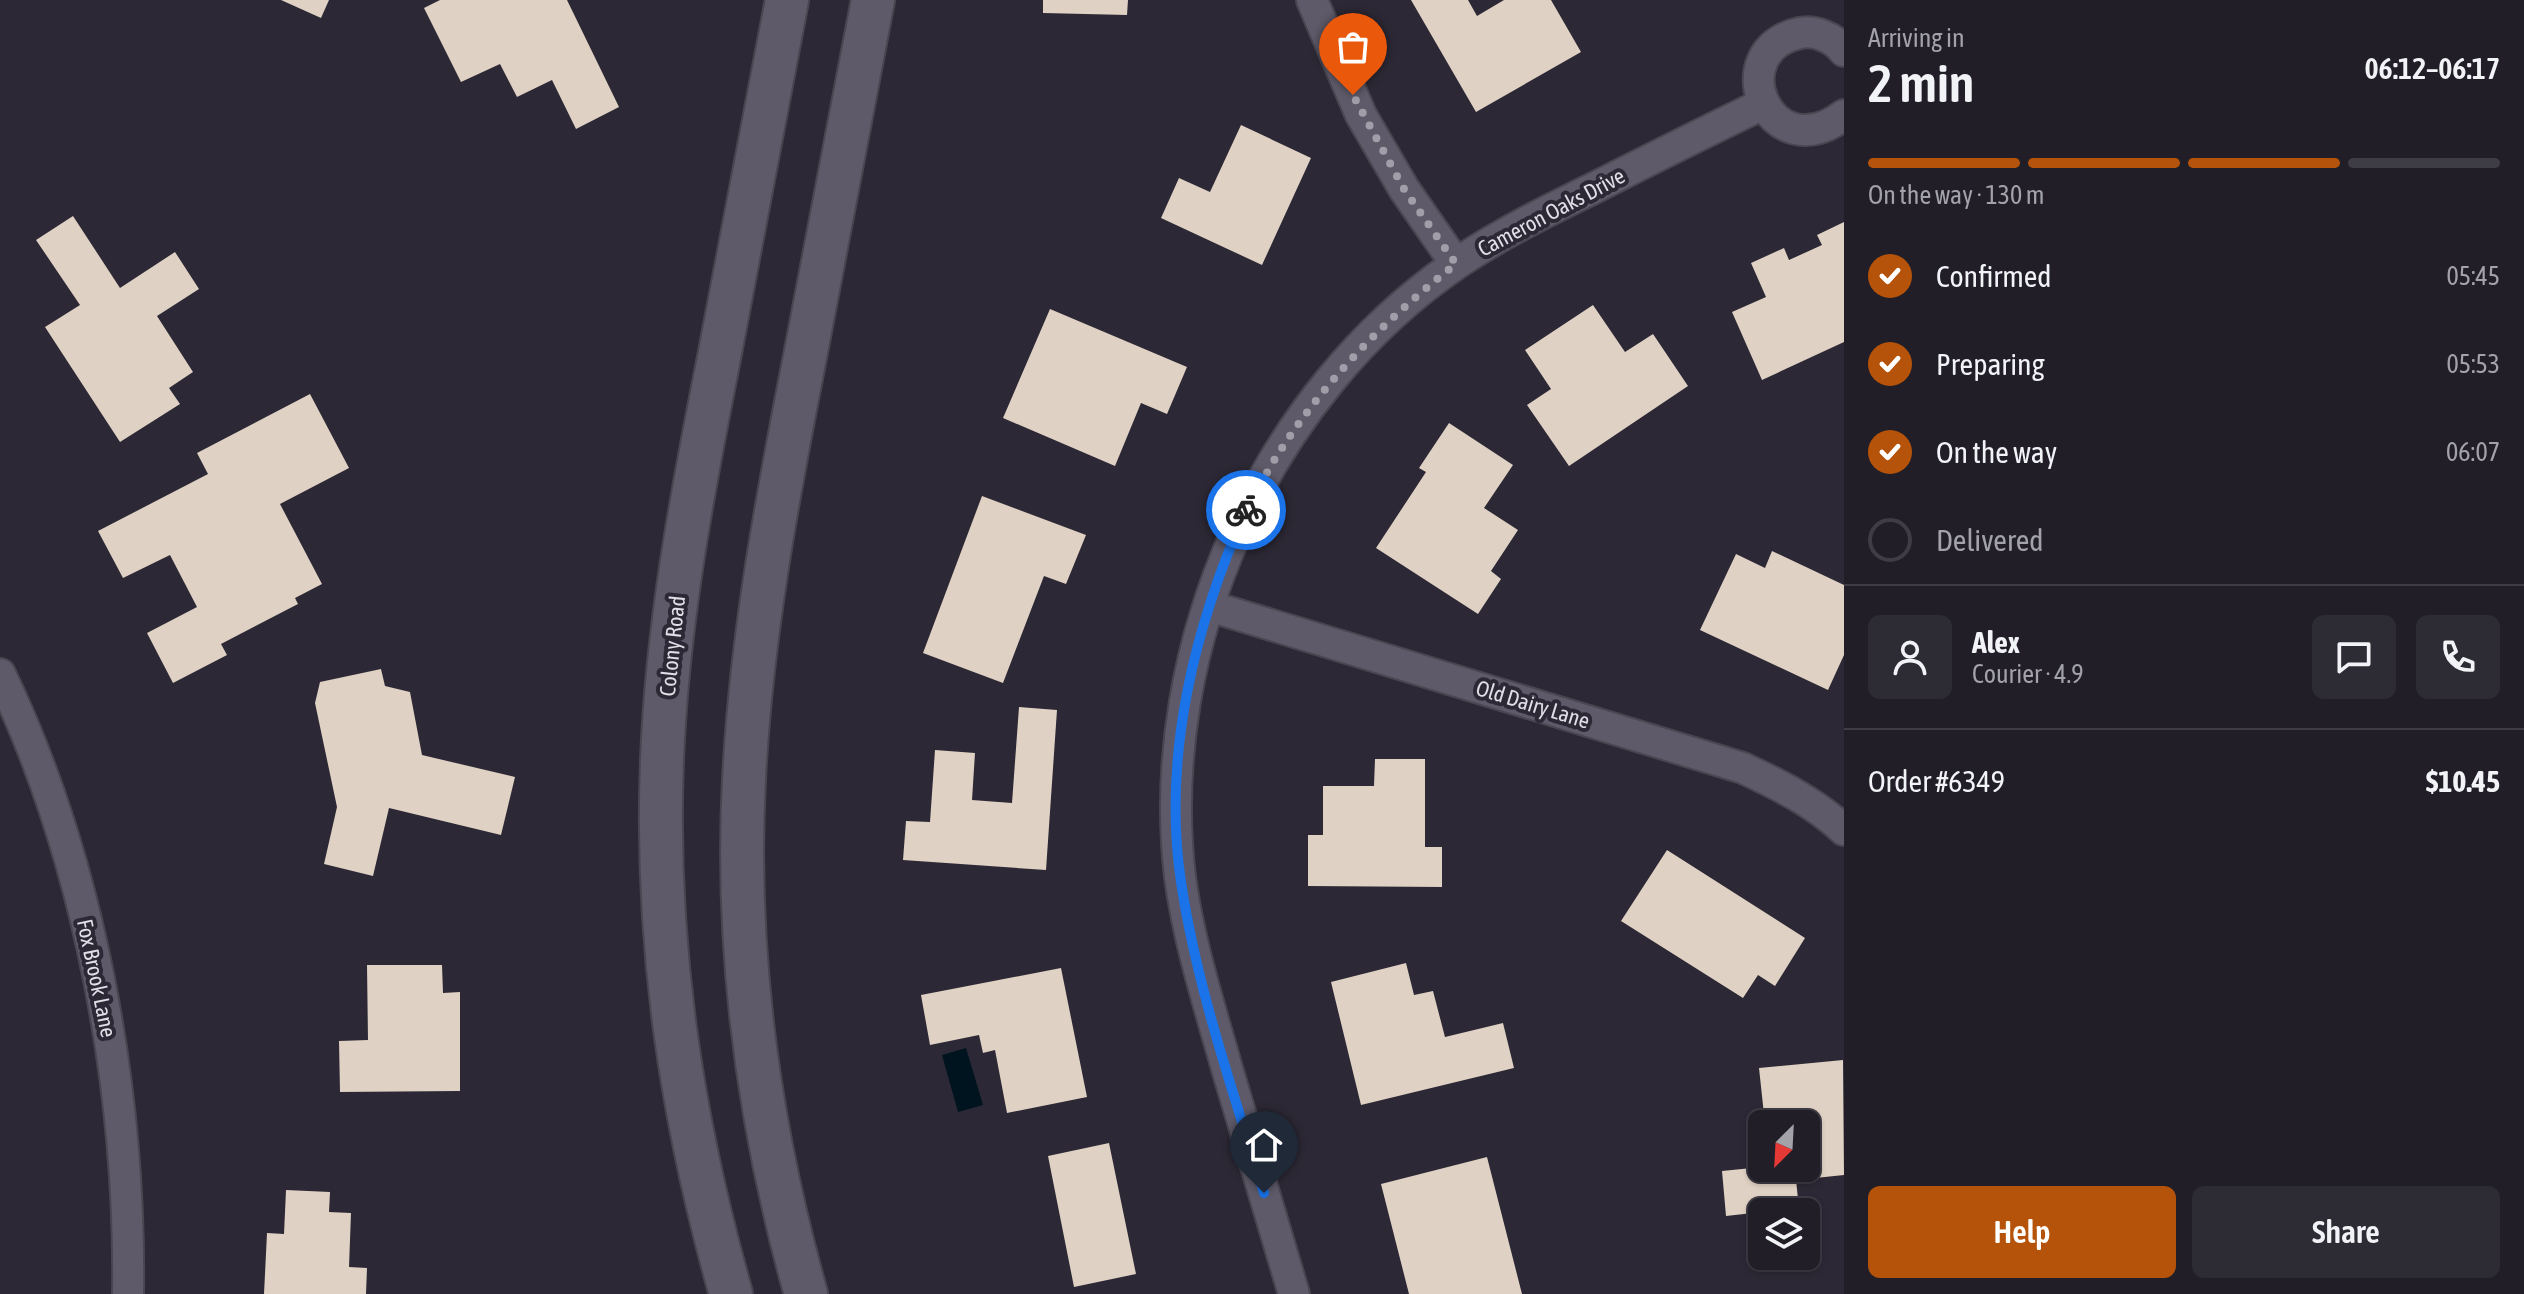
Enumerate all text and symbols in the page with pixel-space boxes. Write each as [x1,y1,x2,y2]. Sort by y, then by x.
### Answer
pin [1319,13,1387,95]
text: Arriving in [1868,23,1965,53]
icon: bag [1331,25,1375,69]
text: 06:12–06:17 [2365,51,2500,85]
text: 2 min [1868,53,1974,113]
street label: Cameron Oaks Drive [1473,162,1629,262]
text: On the way · 130 m [1868,180,2045,210]
icon: check [1868,254,1912,298]
text: Confirmed [1936,259,2051,293]
text: 05:45 [2446,261,2500,291]
icon: check [1868,342,1912,386]
text: Preparing [1936,347,2045,381]
text: 05:53 [2446,349,2500,379]
icon: check [1868,430,1912,474]
text: On the way [1936,435,2057,469]
text: 06:07 [2446,437,2500,467]
courier [1206,470,1286,550]
icon: bike [1224,488,1268,532]
text: Delivered [1936,523,2044,557]
street label: Colony Road [654,594,690,698]
button: person [1868,615,1952,699]
button: chat [2312,615,2396,699]
button: phone [2416,615,2500,699]
text: Alex [1972,625,2020,659]
text: Courier · 4.9 [1972,659,2083,689]
street label: Old Dairy Lane [1473,674,1593,734]
text: Order #6349 [1868,764,2005,798]
text: $10.45 [2426,764,2500,798]
street label: Fox Brook Lane [72,917,122,1039]
north arrow [1748,1110,1820,1182]
map controls [1748,1110,1820,1270]
pin [1230,1111,1298,1193]
icon: home [1242,1123,1286,1167]
button: Help [1868,1186,2176,1278]
button: Share [2192,1186,2500,1278]
button: layers [1748,1198,1820,1270]

